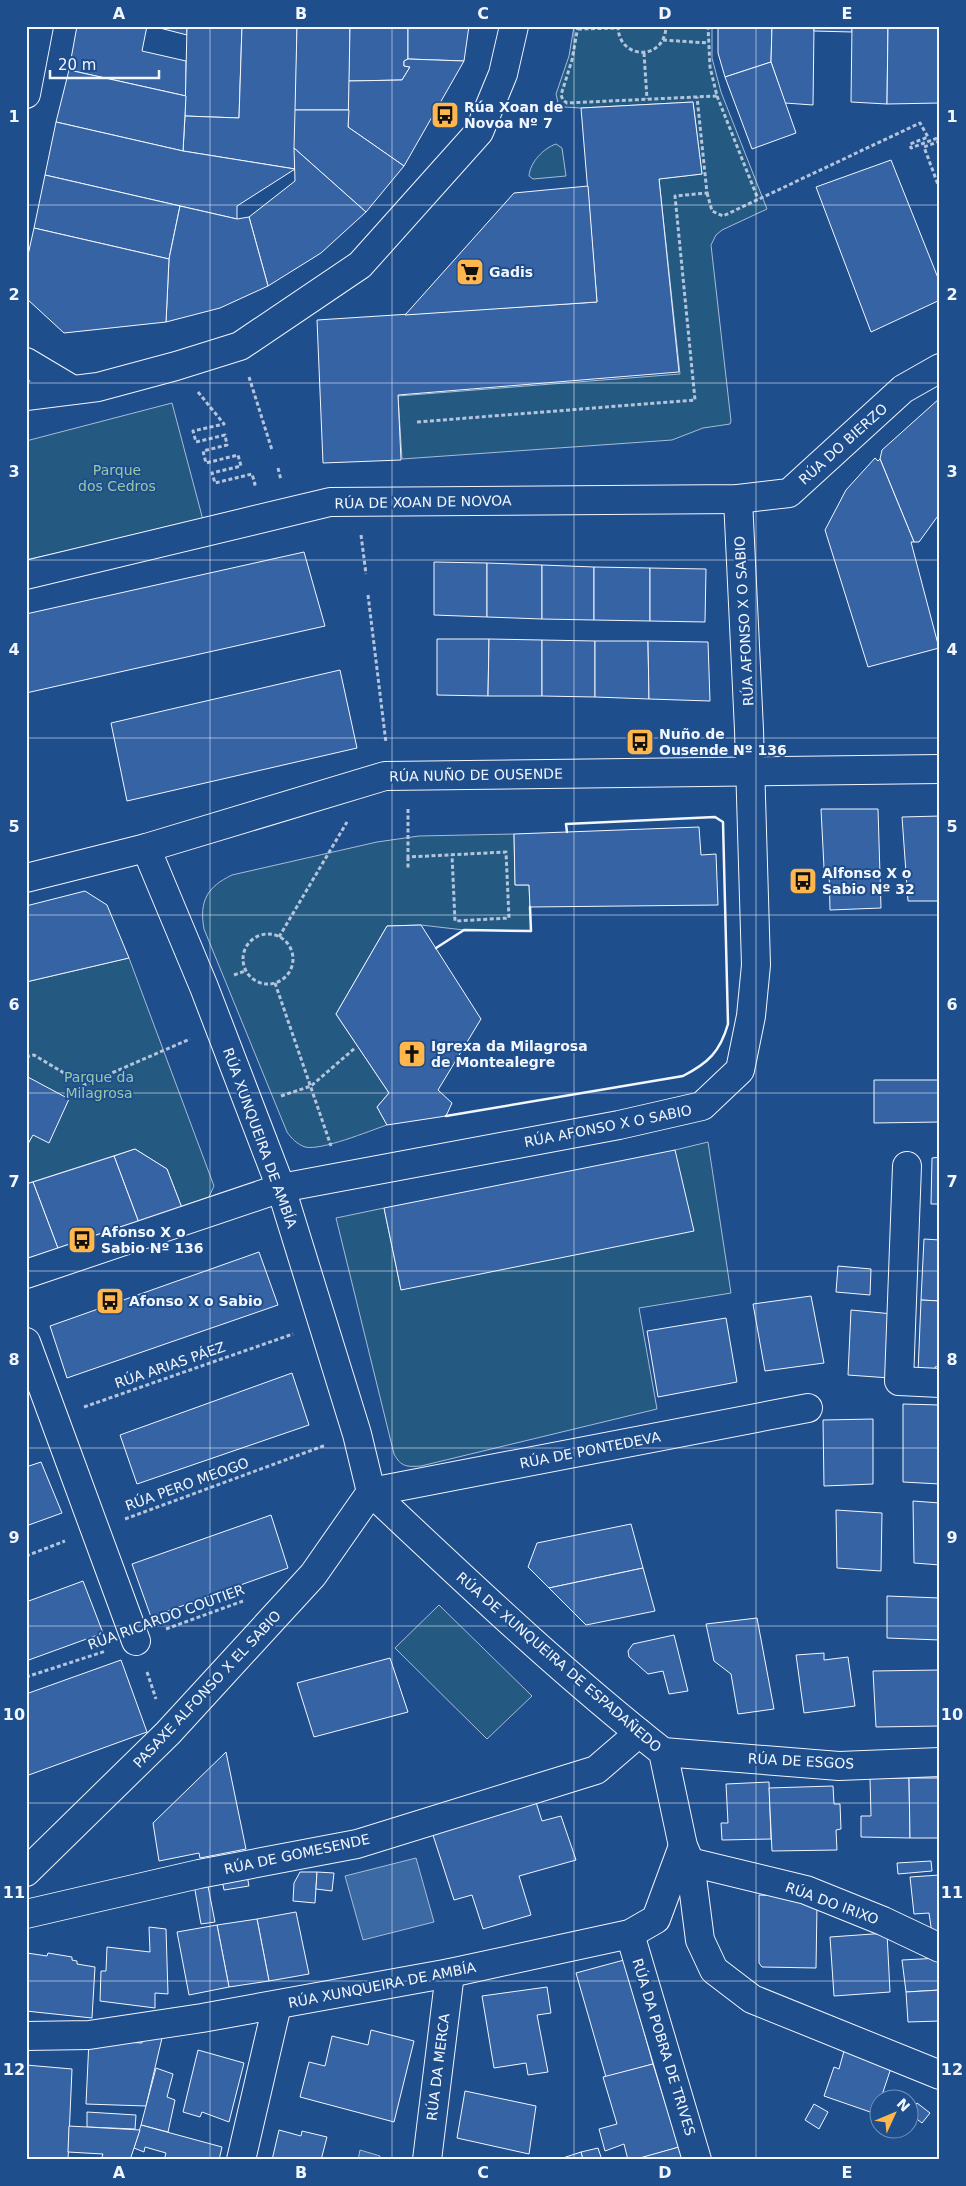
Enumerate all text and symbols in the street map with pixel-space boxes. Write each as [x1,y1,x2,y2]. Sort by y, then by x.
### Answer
text: A [113,4,126,23]
text: B [295,4,307,23]
text: C [477,4,489,23]
text: D [658,4,672,23]
text: E [842,4,852,23]
scale bar [50,48,159,80]
text: 20 m [58,56,96,74]
place label: Rúa Xoan de Novoa Nº 7 [464,99,563,131]
bus stop icon: Rúa Xoan de Novoa Nº 7 [430,100,460,130]
text: 1 [8,107,20,126]
text: 1 [946,107,958,126]
supermarket icon: Gadis [455,257,485,287]
place label: Gadis [489,264,533,280]
text: 2 [8,285,20,304]
text: 2 [946,285,958,304]
street label: RÚA DO BIERZO [795,399,890,488]
text: 3 [8,462,20,481]
park label: Parque dos Cedros [78,462,156,494]
text: 3 [946,462,958,481]
street label: RÚA DE XOAN DE NOVOA [334,491,512,512]
street label: RÚA AFONSO X O SABIO [731,535,756,707]
text: 4 [8,640,20,659]
text: 4 [946,640,958,659]
place label: Nuño de Ousende Nº 136 [659,726,787,758]
bus stop icon: Nuño de Ousende Nº 136 [625,727,655,757]
street label: RÚA NUÑO DE OUSENDE [389,764,563,785]
text: 5 [8,817,20,836]
text: 5 [946,817,958,836]
place label: Alfonso X o Sabio Nº 32 [822,865,915,897]
bus stop icon: Alfonso X o Sabio Nº 32 [788,866,818,896]
text: 6 [8,995,20,1014]
text: 6 [946,995,958,1014]
place label: Igrexa da Milagrosa de Montealegre [431,1038,588,1070]
church icon: Igrexa da Milagrosa de Montealegre [397,1039,427,1069]
street label: RÚA XUNQUEIRA DE AMBÍA [220,1045,301,1231]
park label: Parque da Milagrosa [64,1069,134,1101]
street label: RÚA AFONSO X O SABIO [523,1101,693,1150]
text: 7 [8,1172,20,1191]
text: 7 [946,1172,958,1191]
place label: Afonso X o Sabio Nº 136 [101,1224,204,1256]
bus stop icon: Afonso X o Sabio Nº 136 [67,1225,97,1255]
bus stop icon: Afonso X o Sabio [95,1286,125,1316]
place label: Afonso X o Sabio [129,1293,263,1309]
street label: RÚA ARIAS PÁEZ [112,1338,227,1391]
text: 8 [8,1350,20,1369]
text: 8 [946,1350,958,1369]
street label: RÚA DE PONTEDEVA [518,1427,662,1472]
street label: RÚA PERO MEOGO [123,1453,251,1514]
text: 9 [8,1528,20,1547]
text: 9 [946,1528,958,1547]
street label: RÚA DE XUNQUEIRA DE ESPADAÑEDO [453,1568,665,1755]
street label: RÚA RICARDO COUTIER [85,1580,247,1653]
street label: PASAXE ALFONSO X EL SABIO [130,1607,284,1771]
text: 10 [3,1705,25,1724]
text: 10 [941,1705,963,1724]
street label: RÚA DE ESGOS [747,1749,855,1772]
street label: RÚA DE GOMESENDE [222,1830,371,1877]
street label: RÚA DO IRIXO [783,1878,881,1927]
text: 11 [3,1883,25,1902]
text: 11 [941,1883,963,1902]
street label: RÚA DA POBRA DE TRIVES [629,1956,700,2138]
street label: RÚA XUNQUEIRA DE AMBÍA [287,1958,478,2011]
street label: RÚA DA MERCA [422,2012,453,2122]
text: 12 [3,2060,25,2079]
text: 12 [941,2060,963,2079]
north arrow [868,2088,918,2138]
text: N [894,2095,913,2115]
text: A [113,2163,126,2182]
text: B [295,2163,307,2182]
text: C [477,2163,489,2182]
text: D [658,2163,672,2182]
text: E [842,2163,852,2182]

